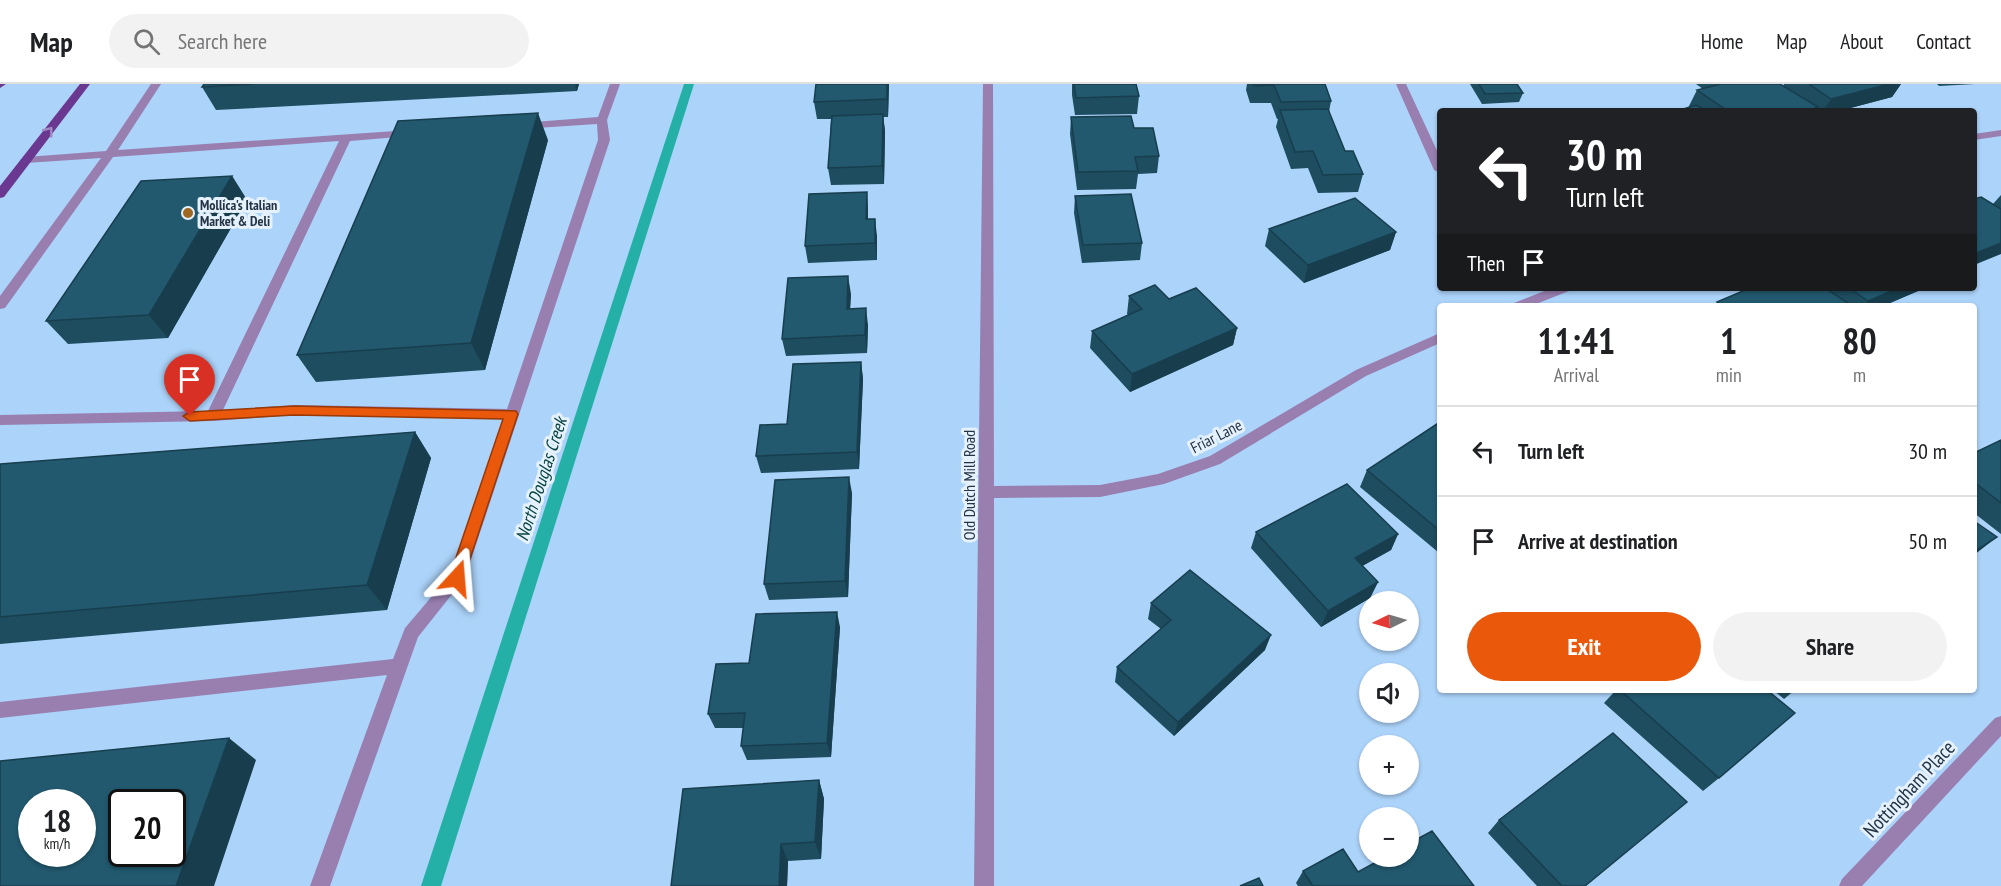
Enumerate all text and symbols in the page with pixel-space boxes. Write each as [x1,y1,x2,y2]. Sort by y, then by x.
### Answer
search box [109,14,529,68]
text: Map [30,23,73,60]
icon: search [130,25,163,58]
text: Search here [178,27,267,55]
text: Home [1701,28,1743,55]
text: Map [1776,28,1807,55]
text: About [1840,28,1883,55]
text: Contact [1916,28,1971,55]
one-way arrow [41,127,52,138]
text: 30 m [1566,127,1643,182]
icon: left [1467,132,1545,210]
text: Turn left [1566,180,1644,214]
place label: Mollica's Italian Market & Deli [200,196,277,230]
marker: Mollica's Italian Market & Deli [181,206,195,220]
icon: arrive [1517,246,1550,279]
text: Then [1467,249,1505,277]
text: 11:41 [1537,317,1615,364]
text: 1 [1720,317,1737,364]
text: 80 [1842,317,1877,364]
pin [164,354,215,416]
text: Arrival [1554,362,1599,388]
text: min [1716,362,1742,388]
text: m [1853,362,1866,388]
icon: arrive [173,363,206,396]
water label: North Douglas Creek [510,413,572,544]
street label: Friar Lane [1187,415,1245,457]
street label: Old Dutch Mill Road [959,430,979,540]
icon: left [1467,435,1500,468]
text: Turn left [1518,437,1584,465]
text: 30 m [1908,437,1947,465]
icon: arrive [1467,525,1500,558]
text: Arrive at destination [1518,527,1678,555]
text: 50 m [1908,527,1947,555]
position arrow [425,546,489,610]
north arrow [1359,591,1419,651]
map controls [1359,591,1419,867]
button: Exit [1467,612,1701,681]
button: Share [1713,612,1947,681]
button: sound [1359,663,1419,723]
button: + [1359,735,1419,795]
street label: Nottingham Place [1858,735,1960,843]
speed limit sign: 20 [108,789,186,867]
text: 18 [43,801,71,840]
button: − [1359,807,1419,867]
text: km/h [44,834,70,853]

